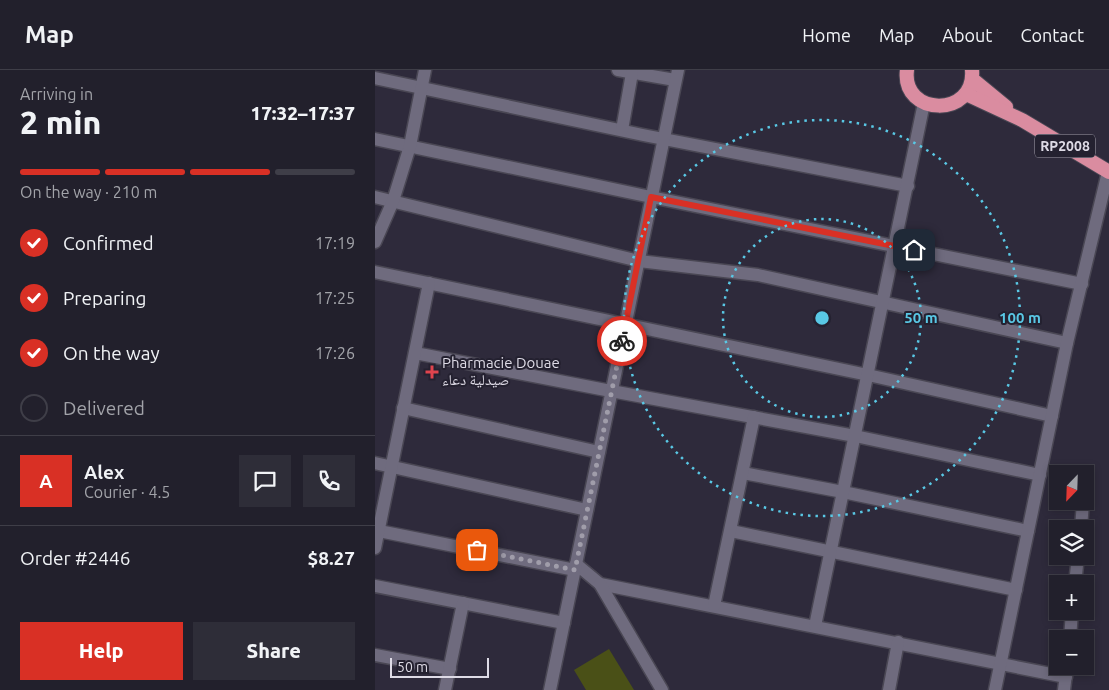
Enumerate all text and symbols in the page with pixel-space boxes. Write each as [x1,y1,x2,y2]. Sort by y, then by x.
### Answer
text: Map [25,21,74,48]
text: Home [802,25,851,45]
text: Map [879,25,914,45]
text: About [942,25,992,45]
text: Contact [1020,25,1084,45]
text: Arriving in [20,85,93,103]
text: 17:32–17:37 [250,102,355,124]
text: 2 min [20,104,101,140]
road number: RP2008 [1035,134,1095,158]
text: On the way · 210 m [20,183,157,201]
icon: check [20,229,48,257]
pin [893,229,935,271]
text: Confirmed [63,232,154,254]
text: 17:19 [315,234,355,252]
icon: home [900,236,928,264]
icon: check [20,284,48,312]
text: Preparing [63,287,147,309]
text: 17:25 [315,289,355,307]
centre of rings [813,309,831,327]
text: 50 m [904,309,938,326]
text: 100 m [999,309,1041,326]
courier [597,316,647,366]
icon: bike [608,327,636,355]
icon: check [20,339,48,367]
text: On the way [63,342,160,364]
text: 17:26 [315,344,355,362]
place label: Pharmacie Douae صيدلية دعاء [442,354,560,388]
marker: Pharmacie Douae صيدلية دعاء [426,366,438,378]
text: Delivered [63,397,145,419]
button: chat [239,455,291,507]
button: phone [303,455,355,507]
text: Alex [84,461,124,483]
north arrow [1049,465,1094,510]
map controls [1049,465,1094,675]
text: A [39,470,53,492]
text: Courier · 4.5 [84,483,170,501]
button: layers [1049,520,1094,565]
pin [456,529,498,571]
icon: bag [463,536,491,564]
text: Order #2446 [20,547,130,569]
text: $8.27 [307,547,355,569]
button: + [1049,575,1094,620]
button: Help [20,622,183,680]
button: Share [193,622,355,680]
button: − [1049,630,1094,675]
scale bar [390,655,489,678]
text: 50 m [397,659,428,675]

